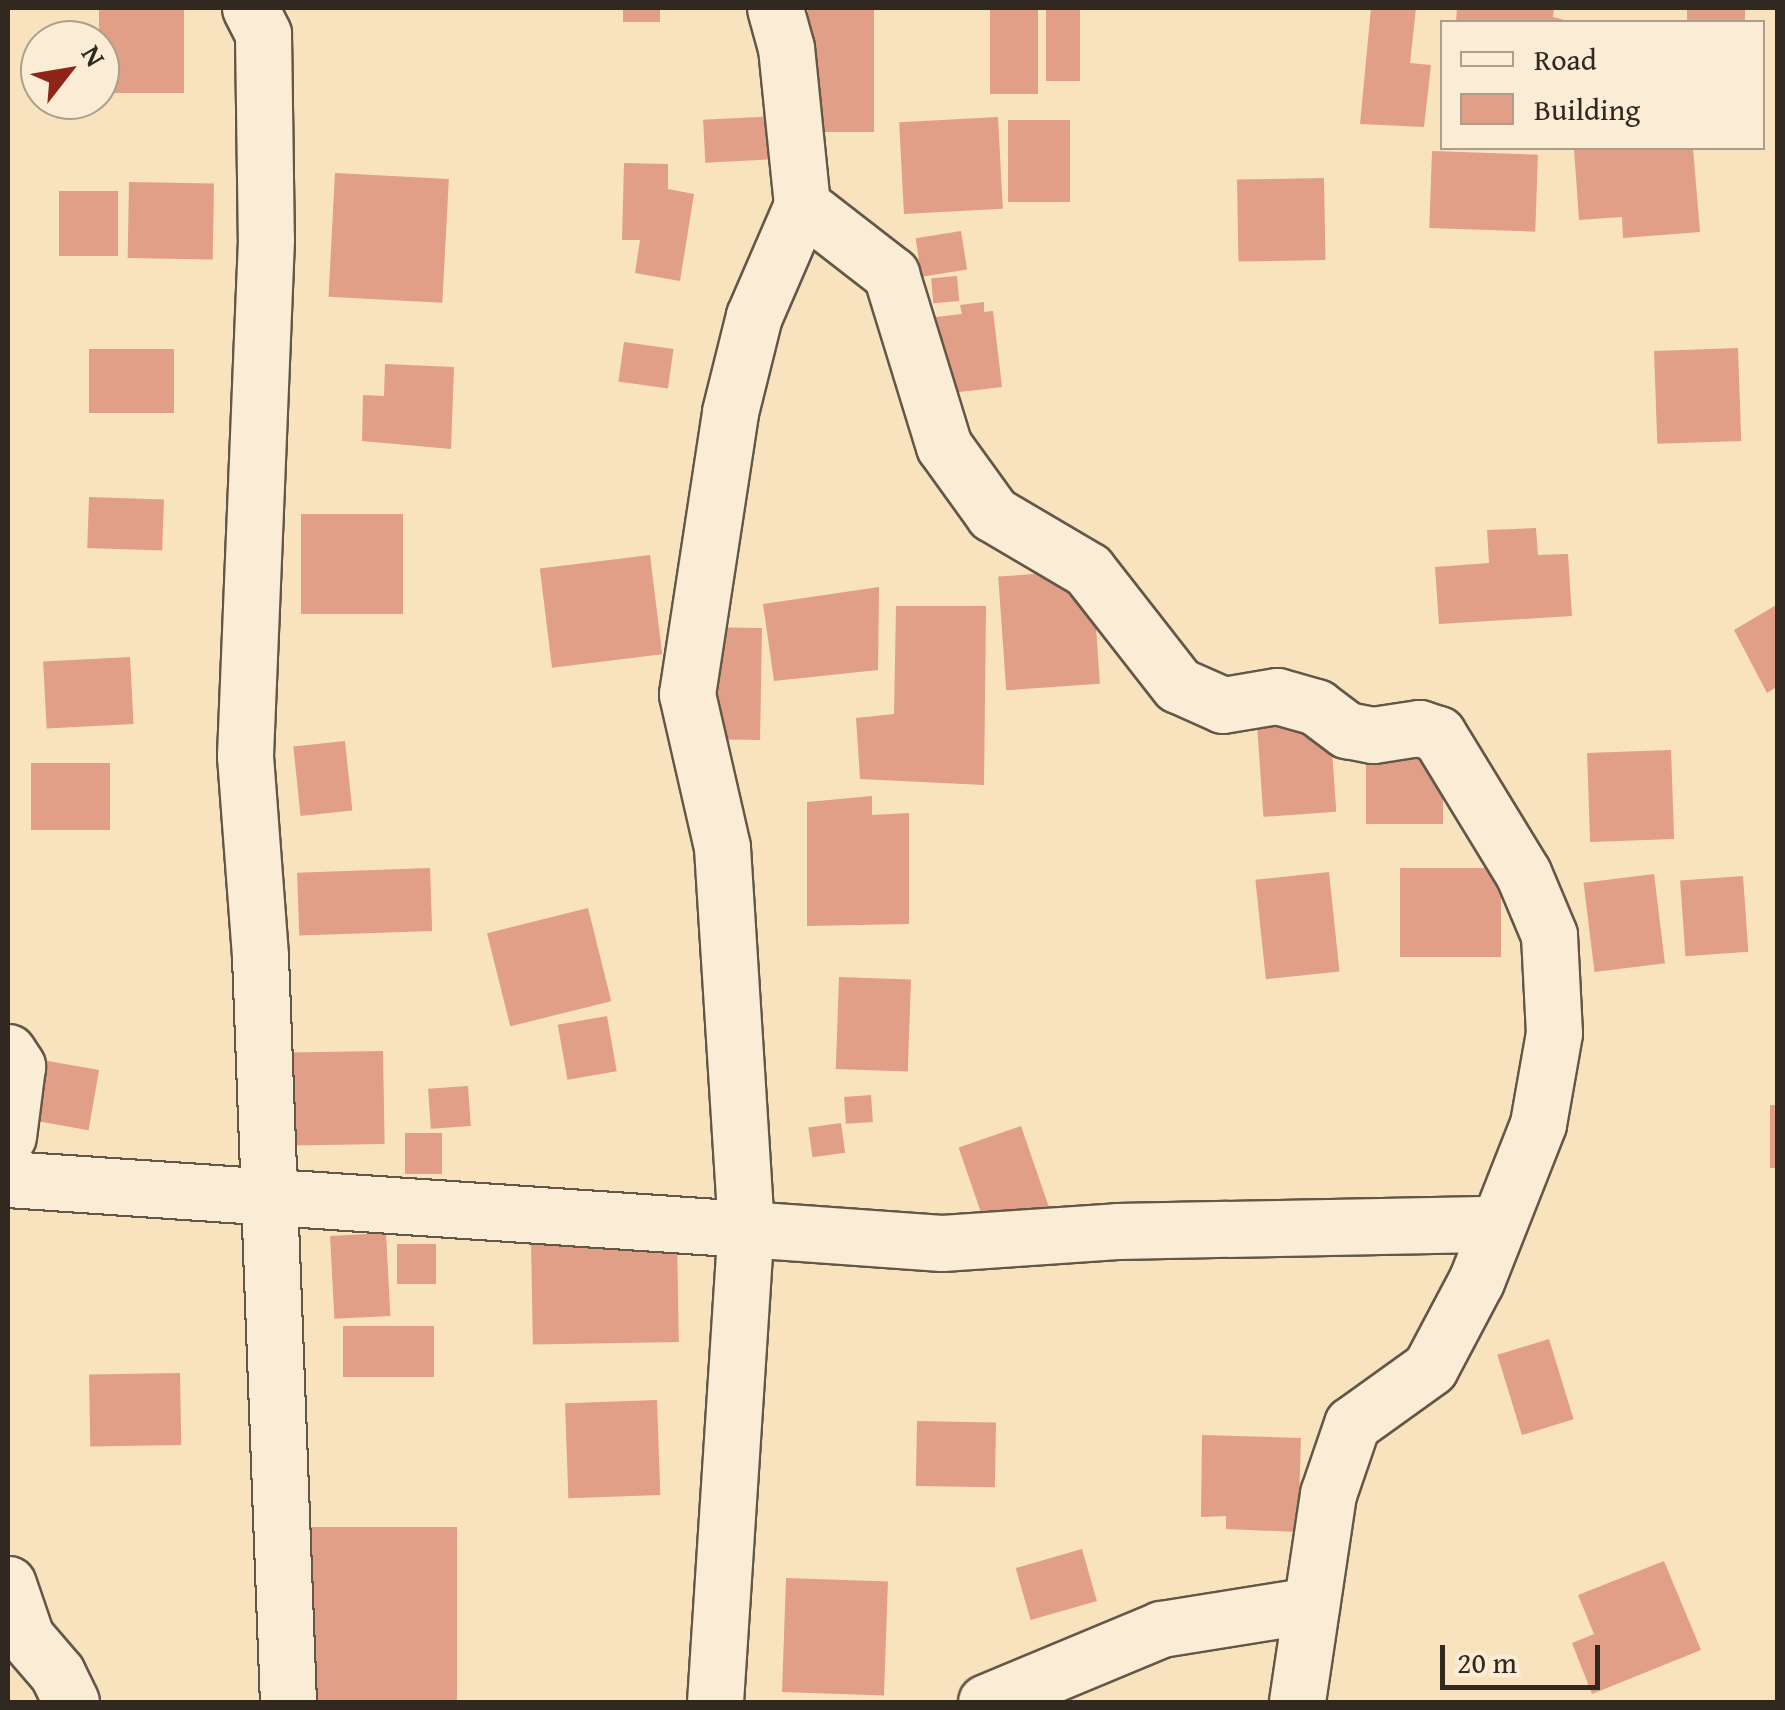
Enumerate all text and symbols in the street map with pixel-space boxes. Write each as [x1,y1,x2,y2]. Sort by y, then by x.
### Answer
north arrow [20,20,120,120]
legend [1440,20,1765,150]
text: N [72,37,117,74]
text: Road [1534,37,1597,81]
text: Building [1534,87,1640,131]
scale bar [1445,1625,1605,1687]
text: 20 m [1457,1640,1517,1684]

